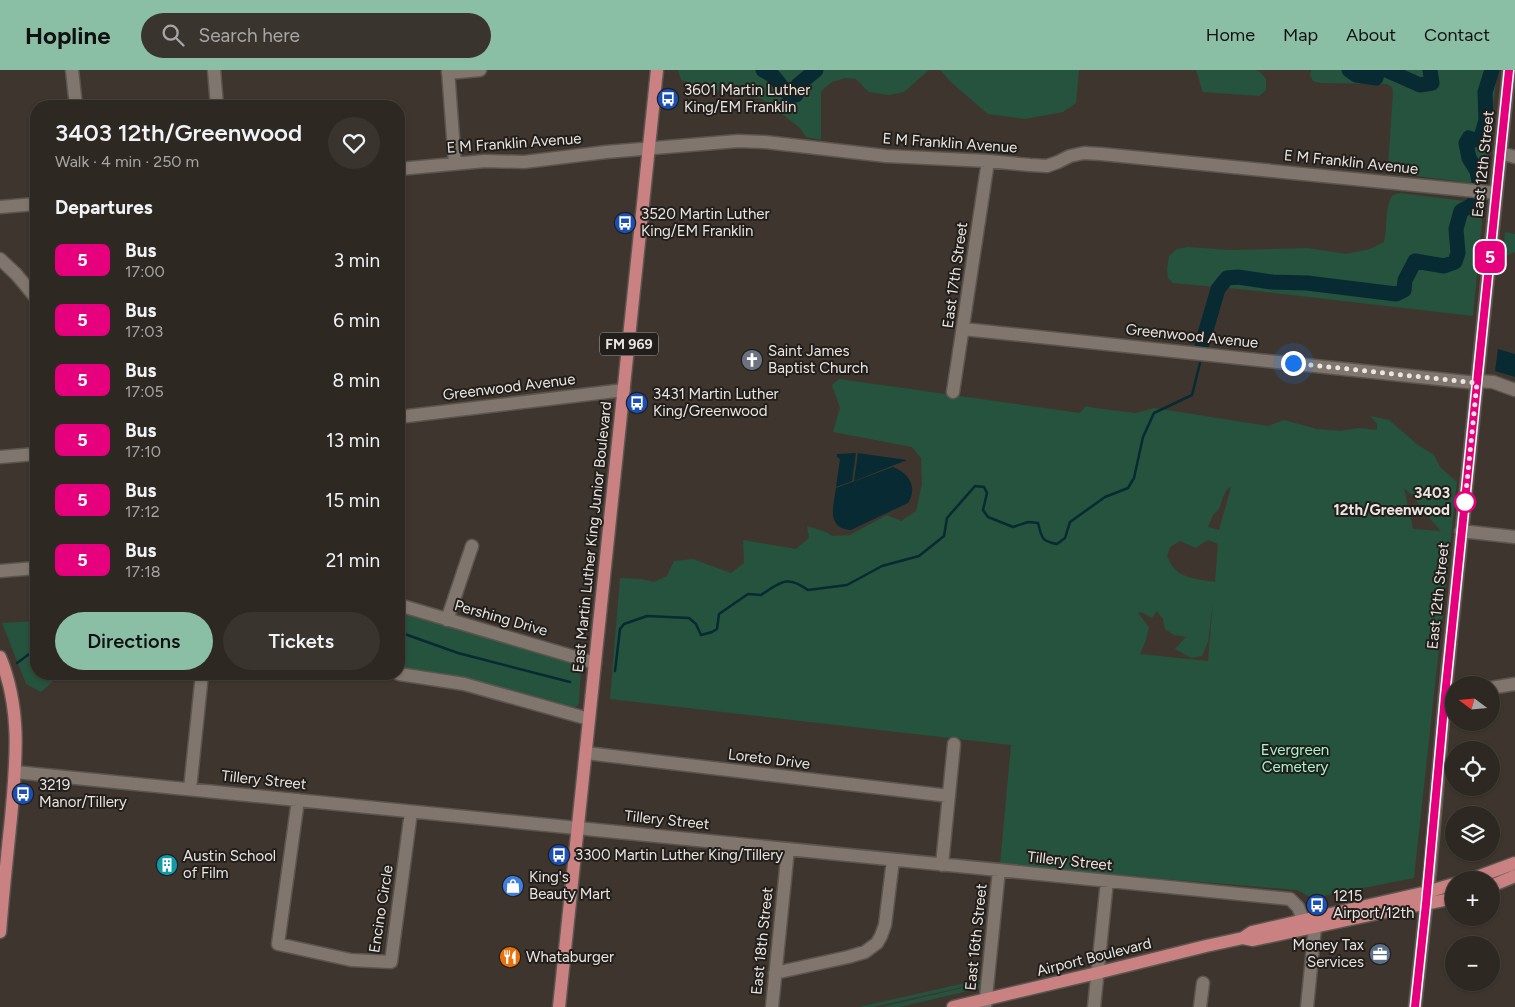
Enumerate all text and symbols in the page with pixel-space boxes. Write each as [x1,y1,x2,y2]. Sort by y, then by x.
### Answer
search box [141,13,491,58]
text: Hopline [25,21,111,50]
icon: search [159,21,187,49]
text: Search here [199,24,300,47]
text: Home [1206,24,1255,46]
text: Map [1283,24,1318,46]
text: About [1346,24,1396,46]
text: Contact [1424,24,1490,46]
place label: 3601 Martin Luther King/EM Franklin [684,81,810,116]
bus stop icon: 3601 Martin Luther King/EM Franklin [656,87,680,111]
street label: East 12th Street [1468,109,1498,218]
button: heart [328,117,380,169]
text: 3403 12th/Greenwood [55,118,302,147]
street label: E M Franklin Avenue [446,129,582,157]
street label: E M Franklin Avenue [882,129,1018,157]
street label: E M Franklin Avenue [1283,146,1419,178]
text: Walk · 4 min · 250 m [55,152,199,171]
text: Departures [55,196,153,219]
place label: 3520 Martin Luther King/EM Franklin [641,205,770,240]
bus stop icon: 3520 Martin Luther King/EM Franklin [613,211,637,235]
street label: East 17th Street [939,221,971,329]
text: Bus [125,239,156,262]
line badge: 5 [1474,241,1506,273]
text: 5 [1485,246,1495,268]
text: 5 [77,249,88,271]
text: 3 min [334,249,380,272]
text: 17:00 [125,262,165,281]
text: Bus [125,299,156,322]
text: 5 [77,309,88,331]
text: 6 min [333,309,380,332]
street label: Greenwood Avenue [1125,320,1259,352]
text: 17:03 [125,322,163,341]
road number: FM 969 [600,332,658,356]
place label: Saint James Baptist Church [768,342,868,377]
church icon: Saint James Baptist Church [740,348,764,372]
your location [1281,351,1306,376]
text: Bus [125,359,156,382]
text: 5 [77,369,88,391]
text: 8 min [332,369,380,392]
street label: Greenwood Avenue [442,370,576,404]
text: 17:05 [125,382,164,401]
place label: 3431 Martin Luther King/Greenwood [653,385,779,420]
bus stop icon: 3431 Martin Luther King/Greenwood [625,391,649,415]
street label: East Martin Luther King Junior Boulevard [569,401,615,673]
text: Bus [125,419,156,442]
text: 5 [77,429,88,451]
text: 13 min [326,429,380,452]
text: 17:10 [125,442,161,461]
text: Bus [125,479,156,502]
place label: 3403 12th/Greenwood [1334,484,1450,519]
text: 5 [77,489,88,511]
text: 15 min [325,489,380,512]
marker: 3403 12th/Greenwood [1454,491,1476,513]
text: 17:12 [125,502,160,521]
text: Bus [125,539,156,562]
street label: East 12th Street [1423,541,1453,650]
text: 5 [77,549,88,571]
text: 21 min [326,549,380,572]
text: 17:18 [125,562,161,581]
street label: Pershing Drive [452,596,550,640]
button: Directions [55,612,213,670]
button: Tickets [223,612,380,670]
north arrow [1445,676,1500,731]
map controls [1445,676,1500,991]
park label: Evergreen Cemetery [1261,741,1329,776]
button: locate [1445,741,1500,796]
street label: Loreto Drive [727,745,811,773]
street label: Tillery Street [221,767,308,793]
place label: 3219 Manor/Tillery [39,776,127,811]
bus stop icon: 3219 Manor/Tillery [11,782,35,806]
button: layers [1445,806,1500,861]
street label: Tillery Street [624,807,711,833]
bus stop icon: 3300 Martin Luther King/Tillery [547,843,571,867]
place label: 3300 Martin Luther King/Tillery [575,846,783,864]
place label: Austin School of Film [183,847,276,882]
street label: Tillery Street [1027,848,1114,874]
building icon: Austin School of Film [155,853,179,877]
street label: Encino Circle [365,864,397,954]
place label: King's Beauty Mart [529,868,611,903]
button: + [1445,871,1500,926]
shop icon: King's Beauty Mart [501,874,525,898]
street label: East 16th Street [961,882,991,991]
street label: East 18th Street [747,886,777,996]
place label: 1215 Airport/12th [1333,887,1414,922]
bus stop icon: 1215 Airport/12th [1305,893,1329,917]
street label: Airport Boulevard [1035,934,1153,980]
place label: Money Tax Services [1293,936,1364,971]
button: − [1445,936,1500,991]
office icon: Money Tax Services [1368,942,1392,966]
restaurant icon: Whataburger [498,945,522,969]
place label: Whataburger [526,948,614,966]

